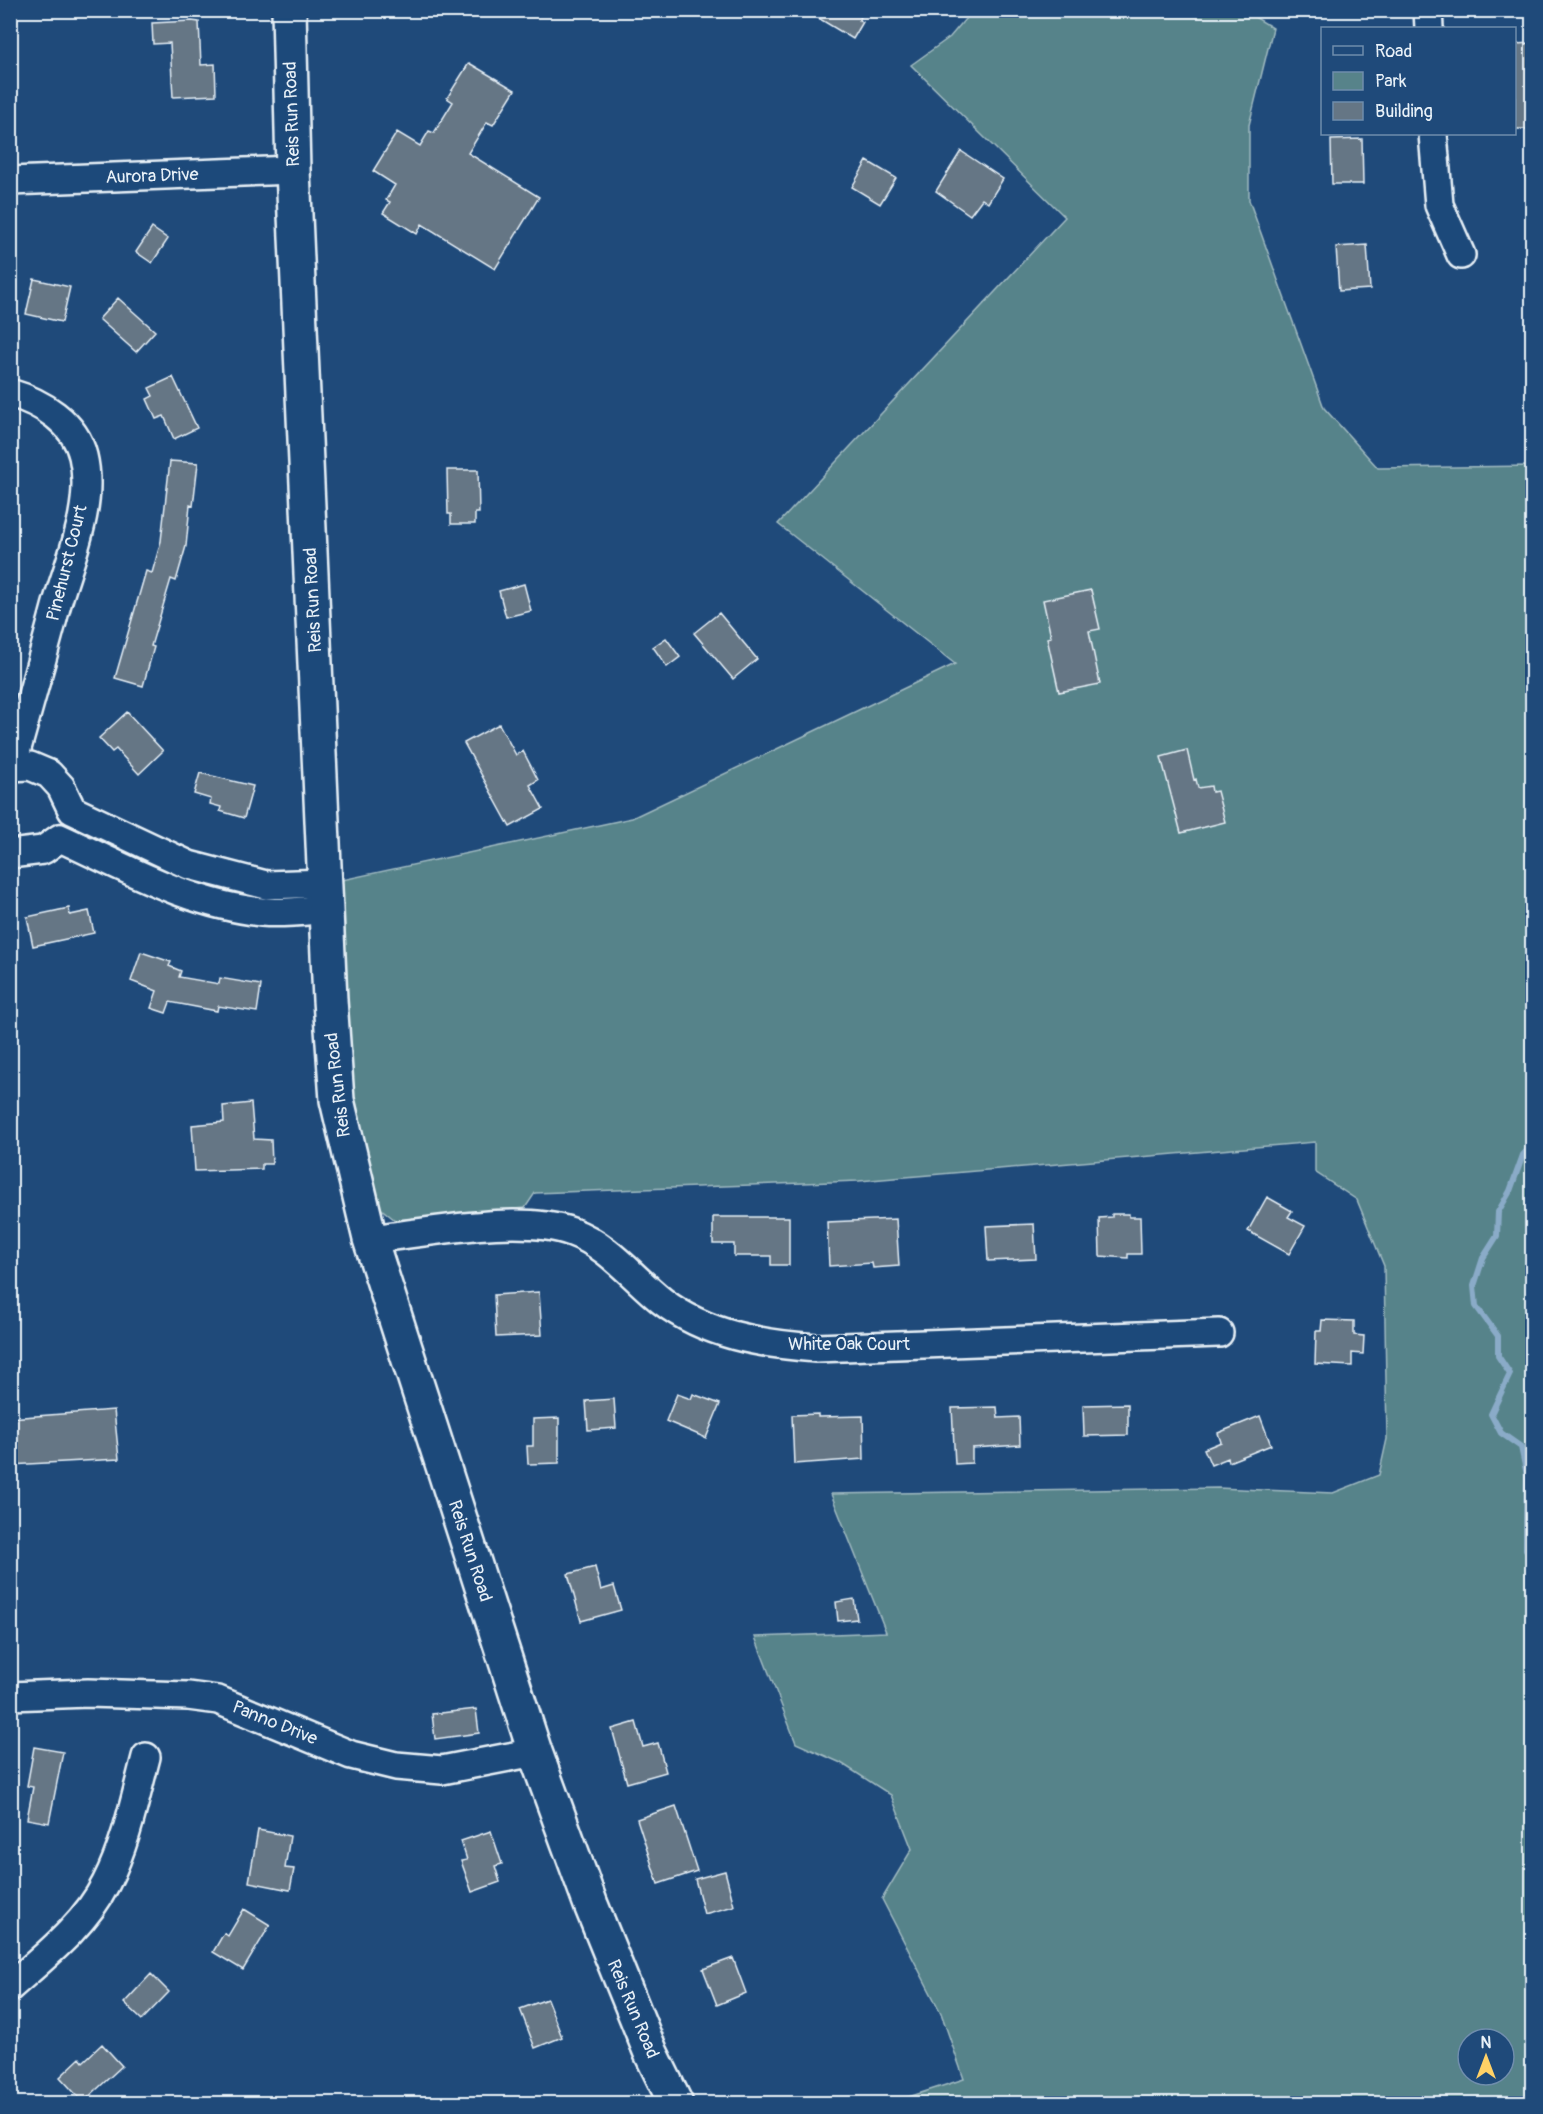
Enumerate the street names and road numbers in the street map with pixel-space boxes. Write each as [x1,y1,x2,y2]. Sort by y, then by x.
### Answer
street label: Reis Run Road [279,61,305,167]
street label: Aurora Drive [105,163,199,189]
street label: Pinehurst Court [41,502,93,623]
street label: Reis Run Road [299,547,327,653]
street label: Reis Run Road [320,1031,356,1139]
street label: White Oak Court [788,1333,911,1356]
street label: Reis Run Road [443,1497,497,1605]
street label: Panno Drive [229,1696,321,1751]
street label: Reis Run Road [602,1956,664,2062]

